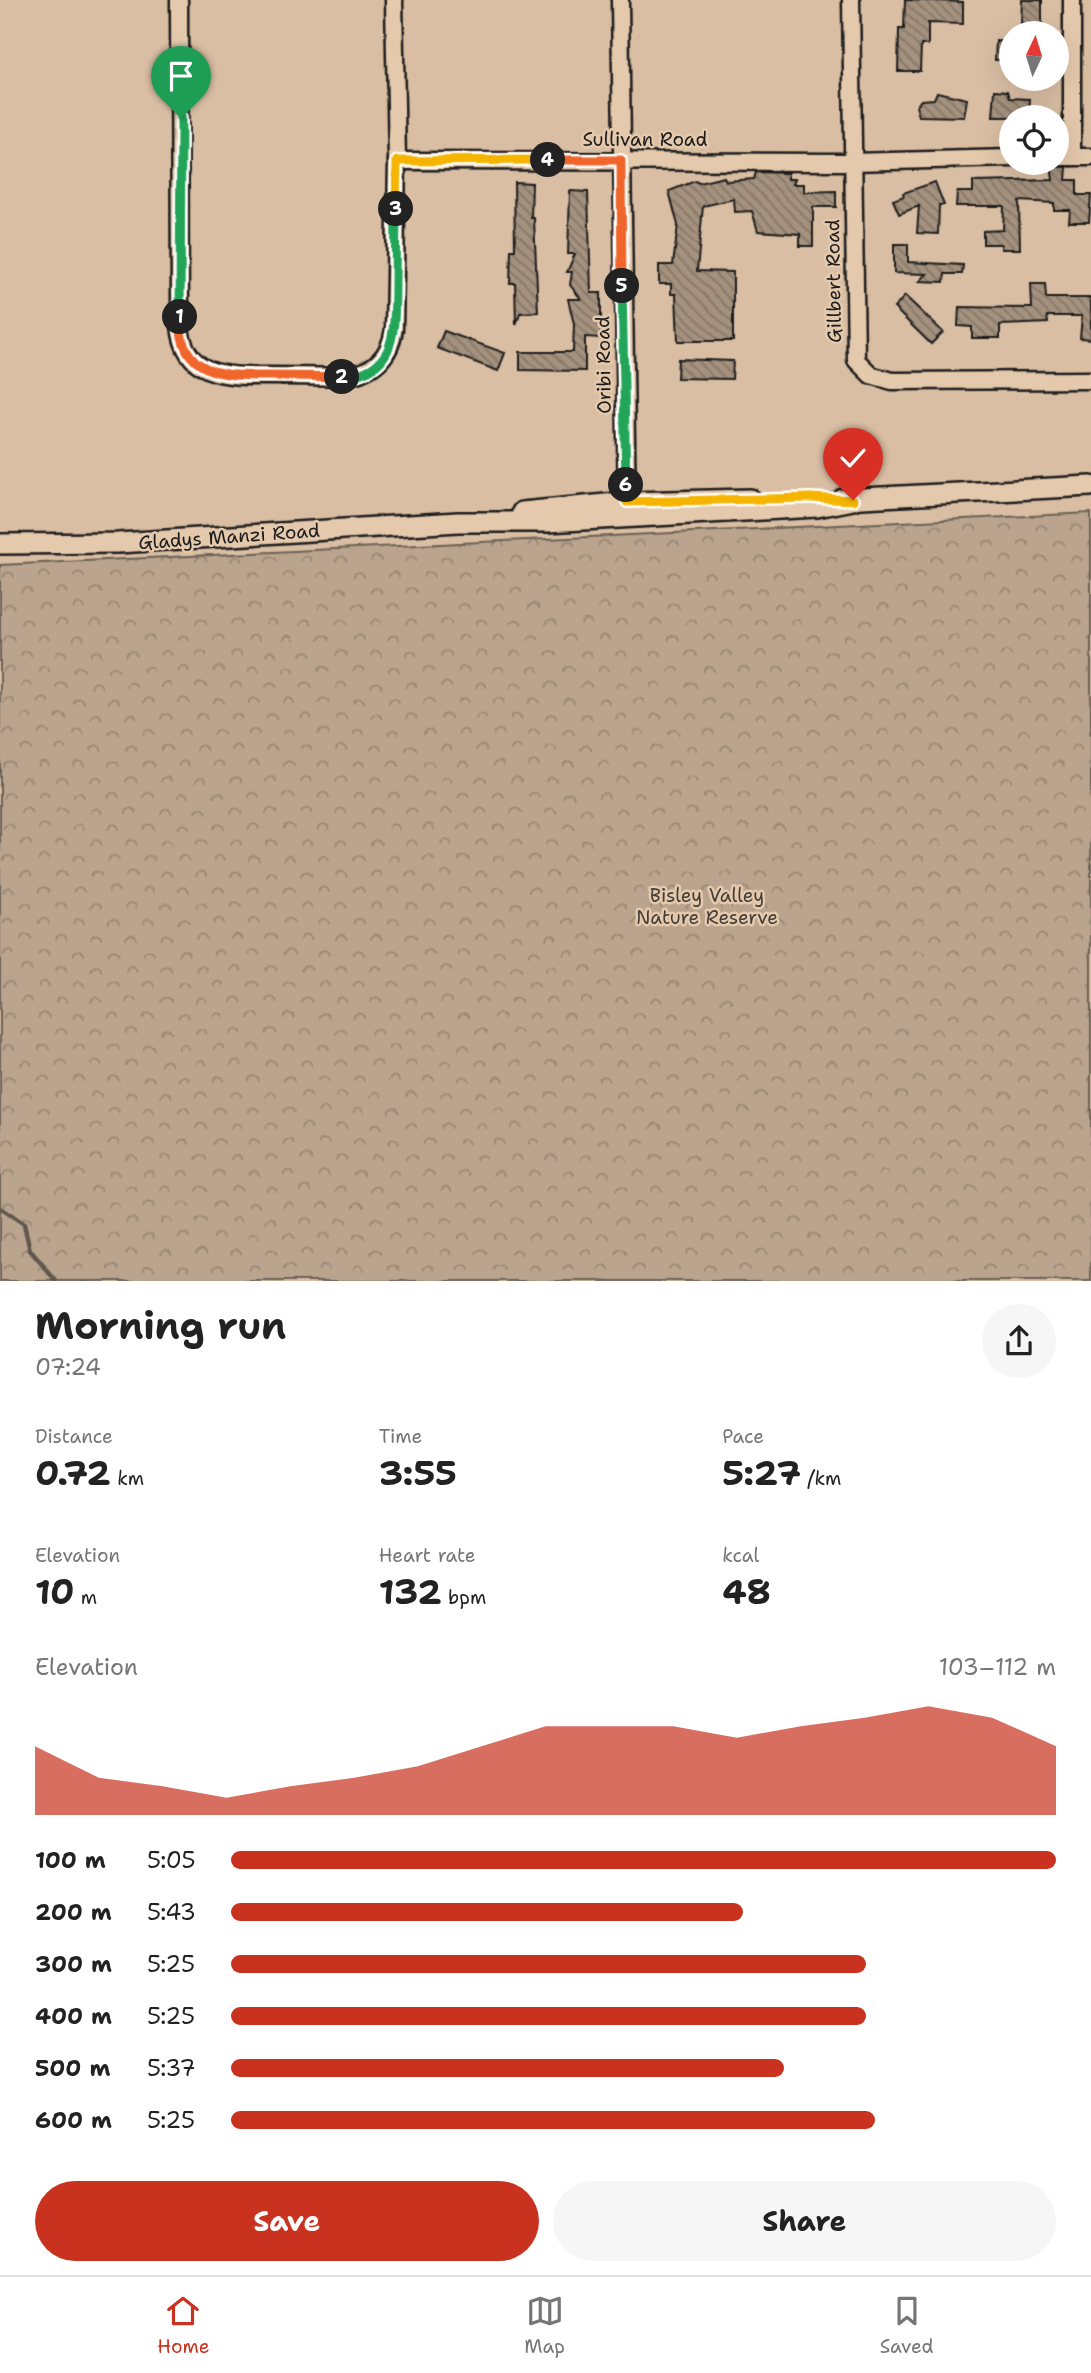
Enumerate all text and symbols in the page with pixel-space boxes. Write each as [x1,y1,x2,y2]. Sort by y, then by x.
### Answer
north arrow [999,21,1069,91]
map controls [999,21,1069,175]
pin [151,46,211,118]
icon: arrive [162,57,200,95]
button: locate [999,105,1069,175]
street label: Sullivan Road [582,127,708,152]
pin: 4 [530,142,566,178]
text: 4 [541,147,554,172]
pin: 3 [378,192,414,227]
text: 3 [389,196,402,221]
street label: Gillbert Road [820,219,847,343]
pin: 5 [604,268,640,304]
text: 5 [616,273,627,298]
pin: 1 [162,300,198,334]
text: 1 [175,304,184,329]
street label: Oribi Road [590,316,617,414]
pin: 2 [324,360,360,394]
text: 2 [335,364,348,389]
pin [823,428,883,500]
icon: check [834,439,872,477]
pin: 6 [608,468,644,503]
text: 6 [619,472,632,497]
street label: Gladys Manzi Road [137,518,321,555]
park label: Bisley Valley Nature Reserve [636,883,778,930]
text: Morning run [35,1300,286,1351]
button: share [982,1304,1056,1378]
text: 07:24 [35,1352,101,1382]
text: Distance [35,1424,113,1449]
text: Time [379,1424,422,1449]
text: Pace [722,1424,764,1449]
text: 0.72 [35,1449,111,1496]
text: 3:55 [379,1449,457,1496]
text: 5:27 [722,1449,801,1496]
text: km [111,1466,144,1491]
text: /km [801,1466,841,1491]
text: Elevation [35,1543,120,1568]
text: Heart rate [379,1543,475,1568]
text: kcal [722,1543,759,1568]
text: 10 [35,1568,74,1615]
text: 132 [379,1568,442,1615]
text: 48 [722,1568,771,1615]
text: m [74,1585,97,1610]
text: bpm [442,1585,486,1610]
text: Elevation [35,1652,138,1682]
text: 103–112 m [939,1652,1056,1682]
text: 100 m [35,1845,106,1875]
text: 5:05 [147,1845,196,1875]
text: 200 m [35,1897,112,1927]
text: 5:43 [147,1897,196,1927]
text: 300 m [35,1949,112,1979]
text: 5:25 [147,1949,195,1979]
text: 400 m [35,2001,112,2031]
text: 5:25 [147,2001,195,2031]
text: 500 m [35,2053,110,2083]
text: 5:37 [147,2053,196,2083]
text: 600 m [35,2105,112,2135]
text: 5:25 [147,2105,195,2135]
button: Save [35,2181,539,2261]
button: Share [553,2181,1056,2261]
tab: Home [157,2292,210,2359]
tab: Map [524,2292,565,2359]
tab: Saved [880,2292,934,2359]

